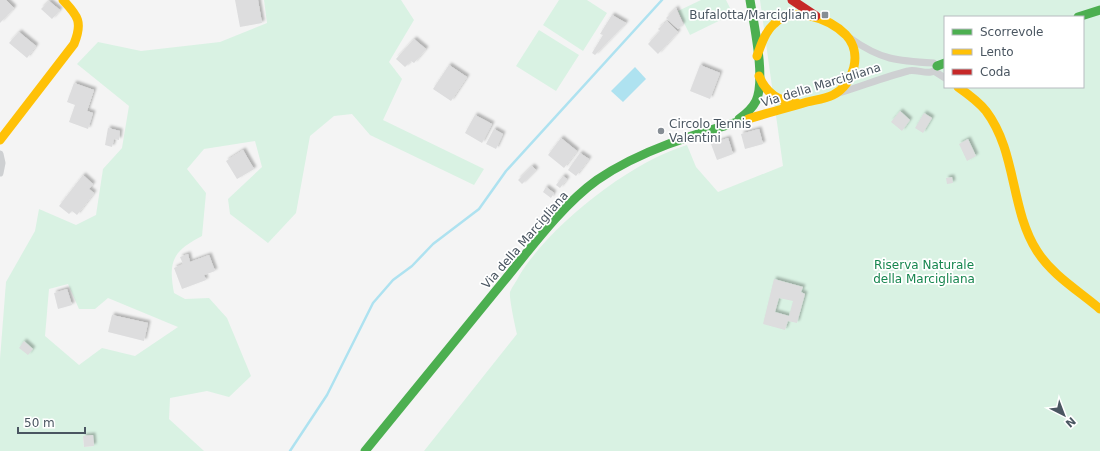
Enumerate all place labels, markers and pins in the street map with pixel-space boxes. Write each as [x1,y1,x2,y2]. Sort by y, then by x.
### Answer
place label: Bufalotta/Marcigliana [689,8,817,22]
marker: Bufalotta/Marcigliana [820,10,830,20]
place label: Circolo Tennis Valentini [669,117,751,145]
marker: Circolo Tennis Valentini [656,126,666,136]

